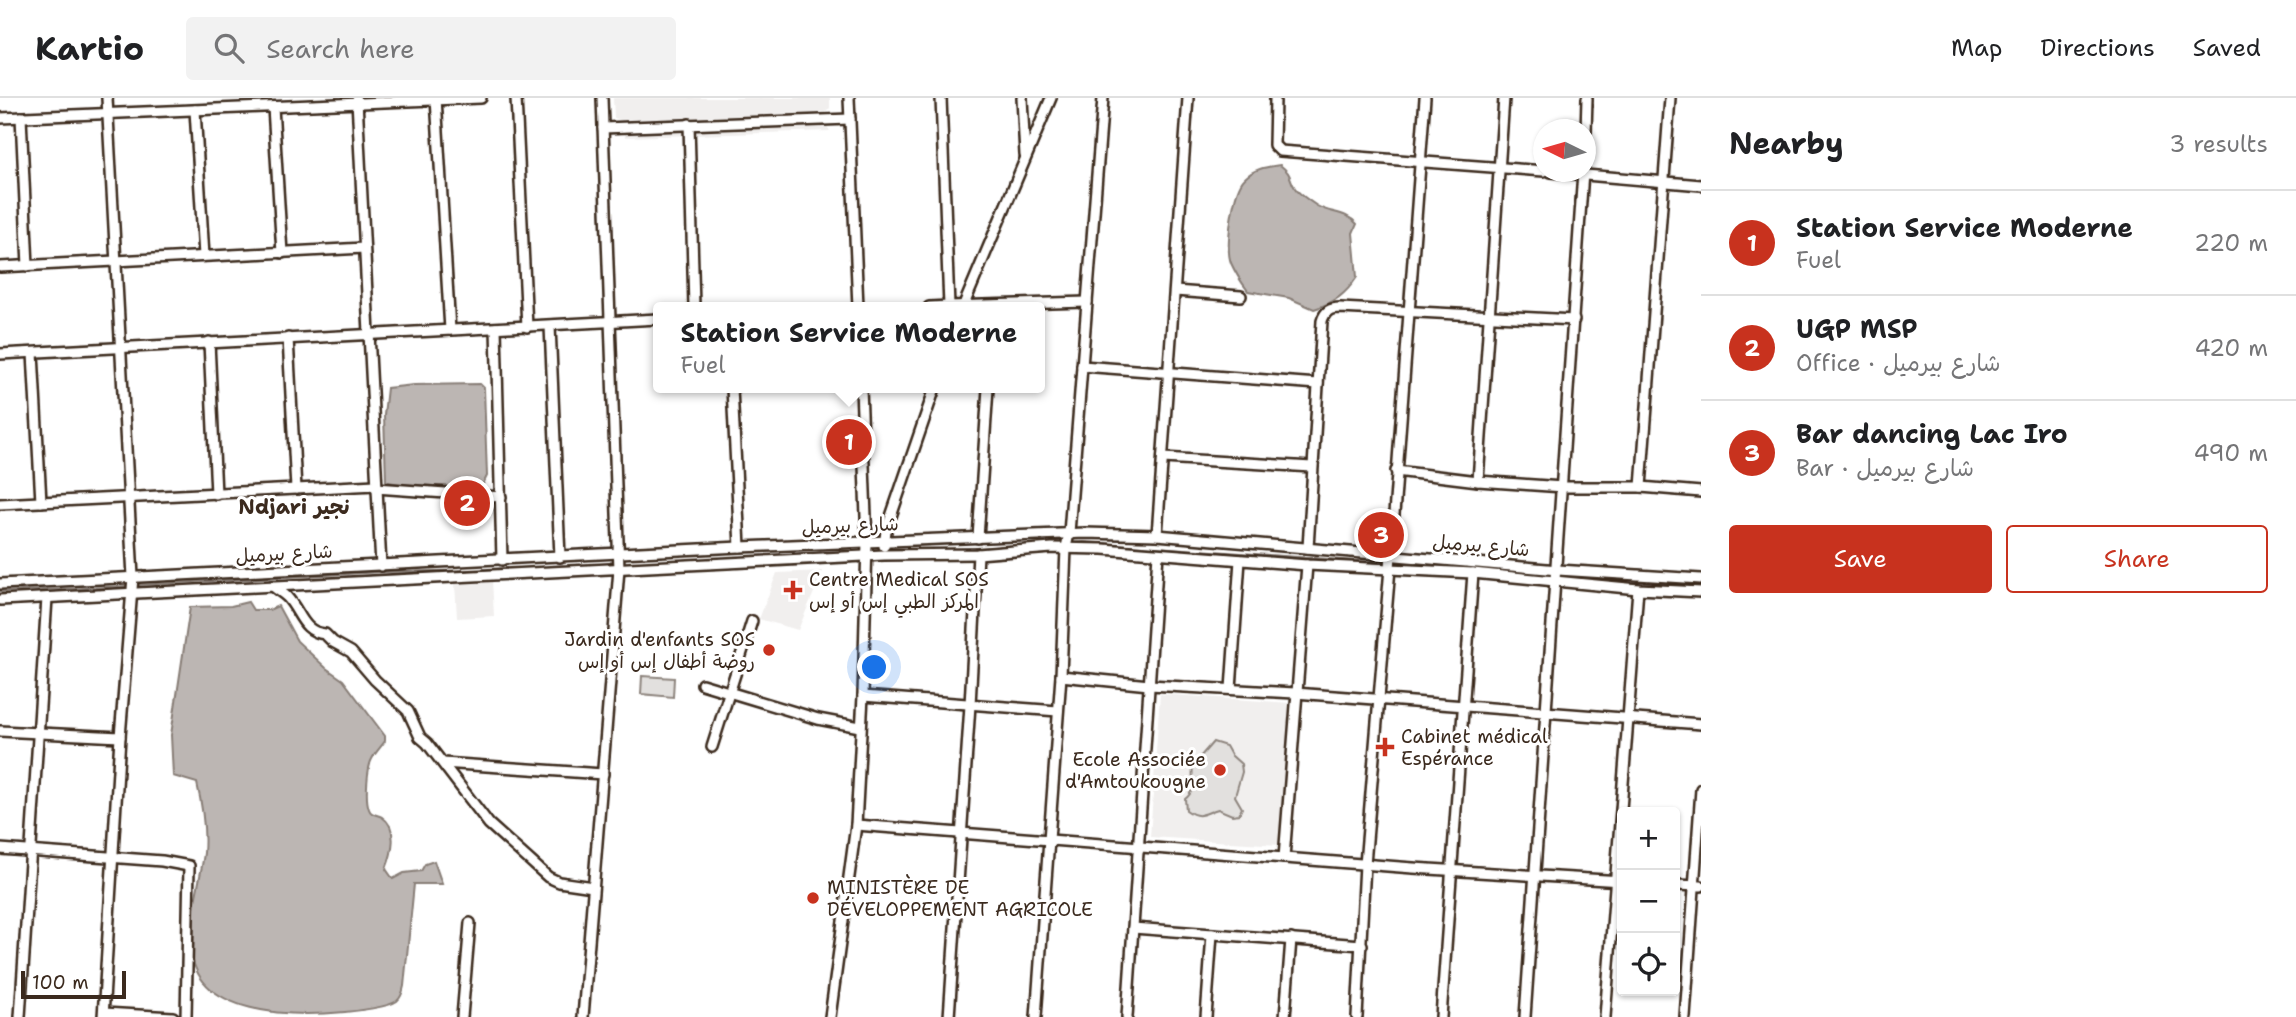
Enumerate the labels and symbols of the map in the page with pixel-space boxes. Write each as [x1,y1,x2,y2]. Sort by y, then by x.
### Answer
north arrow [1533,119,1596,182]
pin: 1 [826,416,872,468]
pin: 2 [444,477,490,529]
district label: Ndjari نجير [238,493,350,521]
pin: 3 [1358,509,1404,561]
street label: شارع بيرميل [801,511,899,541]
street label: شارع بيرميل [1431,529,1530,563]
street label: شارع بيرميل [235,538,333,570]
place label: Centre Medical SOS المركز الطبي إس أو إس [809,567,989,618]
marker: Centre Medical SOS المركز الطبي إس أو إس [783,580,803,600]
place label: Jardin d'enfants SOS روضة أطفال إس أو إس [564,627,755,674]
marker: Jardin d'enfants SOS روضة أطفال إس أو إس [761,642,777,658]
your location [857,650,891,684]
place label: Cabinet médical Espérance [1401,724,1548,771]
marker: Cabinet médical Espérance [1375,737,1395,757]
place label: Ecole Associée d'Amtoukougne [1065,747,1206,794]
marker: Ecole Associée d'Amtoukougne [1212,762,1228,778]
place label: MINISTÈRE DE DÉVELOPPEMENT AGRICOLE [827,874,1093,922]
marker: MINISTÈRE DE DÉVELOPPEMENT AGRICOLE [805,890,821,906]
scale bar [21,968,126,1000]

